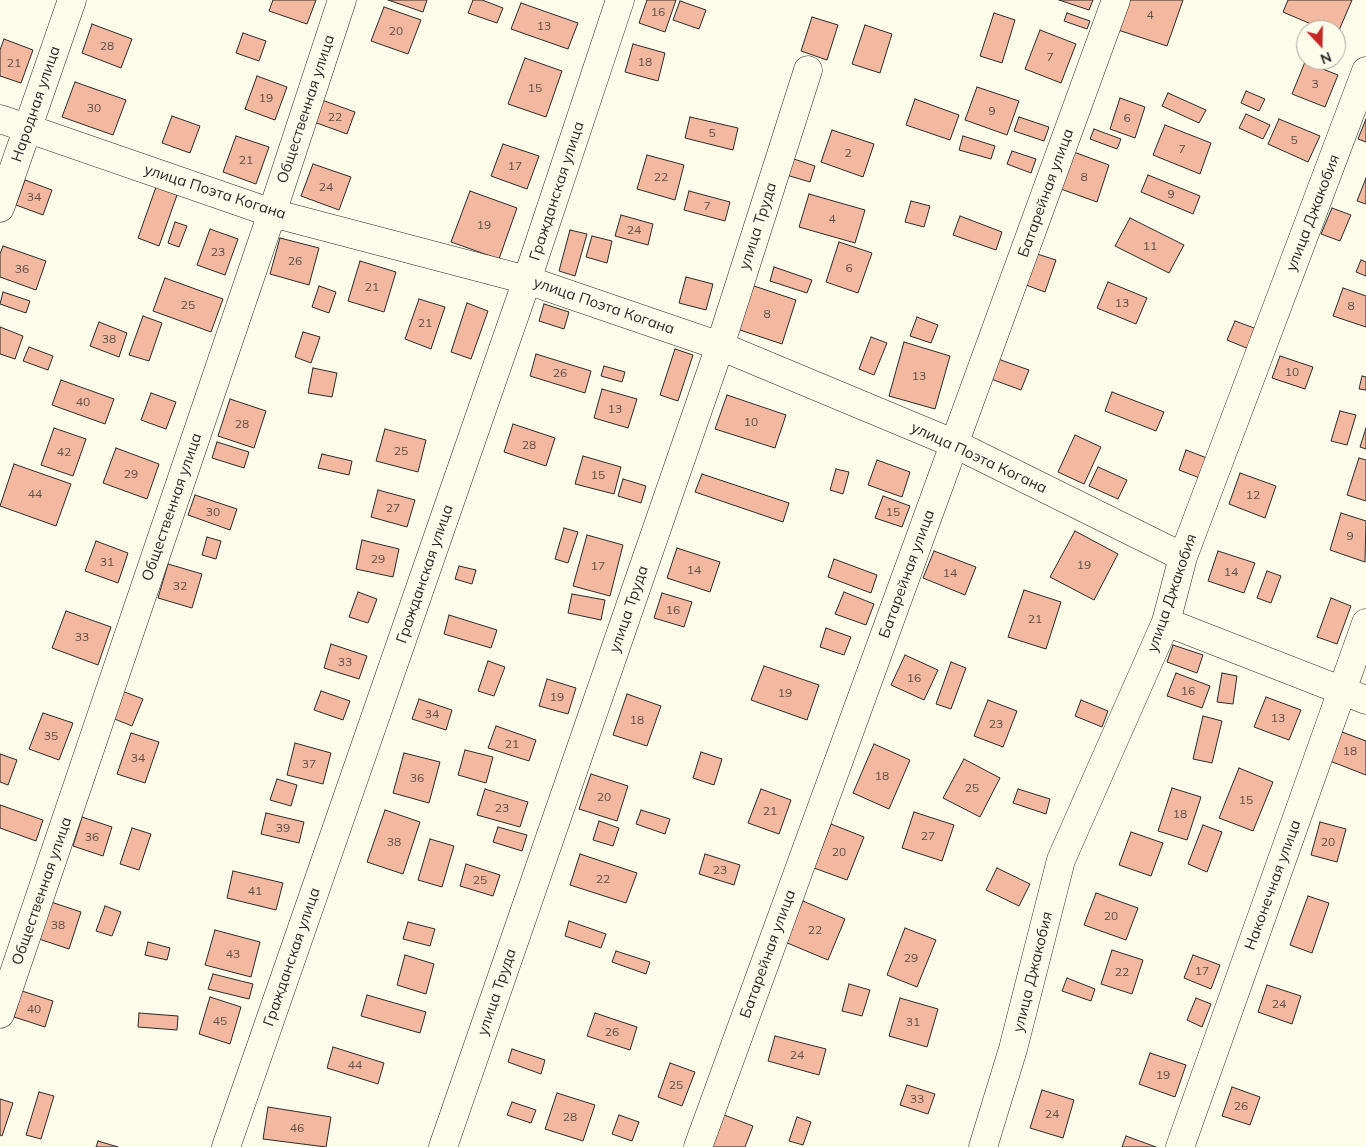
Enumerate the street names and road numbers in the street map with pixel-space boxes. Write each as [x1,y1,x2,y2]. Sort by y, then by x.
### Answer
street label: Общественная улица [273,32,339,186]
street label: Народная улица [8,44,64,164]
street label: Гражданская улица [526,119,588,263]
street label: Батарейная улица [1014,126,1078,260]
street label: улица Джакобия [1282,152,1344,274]
street label: улица Поэта Когана [142,161,288,223]
street label: улица Труда [735,180,781,272]
street label: улица Поэта Когана [531,273,677,339]
street label: улица Поэта Когана [908,419,1050,497]
street label: Общественная улица [138,431,206,583]
street label: Гражданская улица [393,502,457,646]
street label: Батарейная улица [875,507,939,641]
street label: улица Джакобия [1143,532,1201,654]
street label: улица Труда [606,563,652,655]
street label: Общественная улица [8,815,76,967]
street label: Наконечная улица [1241,817,1305,953]
street label: Гражданская улица [260,885,324,1029]
street label: Батарейная улица [736,887,800,1021]
street label: улица Джакобия [1009,910,1057,1034]
street label: улица Труда [474,946,520,1038]

